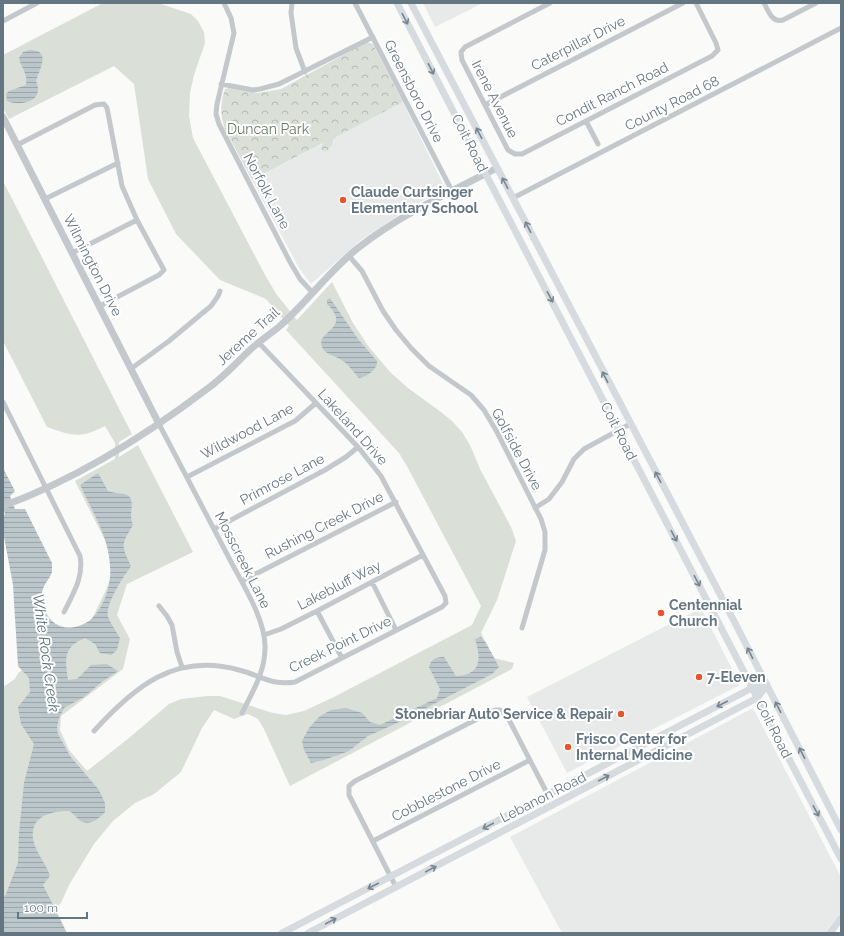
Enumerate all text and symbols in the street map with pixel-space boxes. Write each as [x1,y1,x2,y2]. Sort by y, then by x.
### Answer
one-way arrow [401,12,409,24]
street label: Caterpillar Drive [528,12,628,74]
street label: Greensboro Drive [381,37,447,145]
street label: Irene Avenue [469,57,521,141]
street label: Condit Ranch Road [553,59,671,129]
one-way arrow [428,62,435,74]
street label: County Road 68 [622,72,722,134]
street label: Coit Road [449,111,491,175]
park label: Duncan Park [227,121,310,137]
one-way arrow [475,128,482,140]
street label: Norfolk Lane [240,150,294,232]
one-way arrow [501,177,508,189]
place label: Claude Curtsinger Elementary School [351,184,479,216]
marker: Claude Curtsinger Elementary School [338,195,348,205]
street label: Wilmington Drive [60,211,126,319]
one-way arrow [524,222,531,234]
one-way arrow [547,291,554,303]
street label: Jereme Trail [213,304,283,368]
one-way arrow [601,371,609,383]
street label: Lakeland Drive [315,386,391,468]
street label: Coit Road [598,399,640,463]
street label: Wildwood Lane [198,400,296,462]
street label: Golfside Drive [489,405,545,493]
street label: Primrose Lane [237,450,327,508]
one-way arrow [654,471,661,483]
street label: Rushing Creek Drive [262,488,386,562]
street label: Mosscreek Lane [212,509,274,611]
one-way arrow [670,530,678,542]
street label: Lakebluff Way [295,557,384,613]
one-way arrow [694,575,701,587]
water label: White Rock Creek [29,593,63,713]
place label: Centennial Church [669,597,743,629]
marker: Centennial Church [656,608,666,618]
street label: Creek Point Drive [286,612,394,676]
one-way arrow [746,647,754,659]
place label: 7-Eleven [707,669,766,685]
marker: 7-Eleven [694,672,704,682]
street label: Coit Road [753,697,795,761]
one-way arrow [716,701,728,708]
one-way arrow [774,701,781,713]
place label: Stonebriar Auto Service & Repair [395,706,614,722]
marker: Stonebriar Auto Service & Repair [616,709,626,719]
place label: Frisco Center for Internal Medicine [576,731,693,763]
marker: Frisco Center for Internal Medicine [563,742,573,752]
one-way arrow [798,747,805,759]
street label: Cobblestone Drive [389,756,503,824]
street label: Lebanon Road [497,768,589,826]
one-way arrow [597,774,609,782]
one-way arrow [813,805,820,817]
one-way arrow [482,822,494,830]
one-way arrow [425,864,437,872]
one-way arrow [367,882,379,890]
scale bar [18,894,87,920]
text: 100 m [24,901,58,915]
one-way arrow [325,916,337,924]

